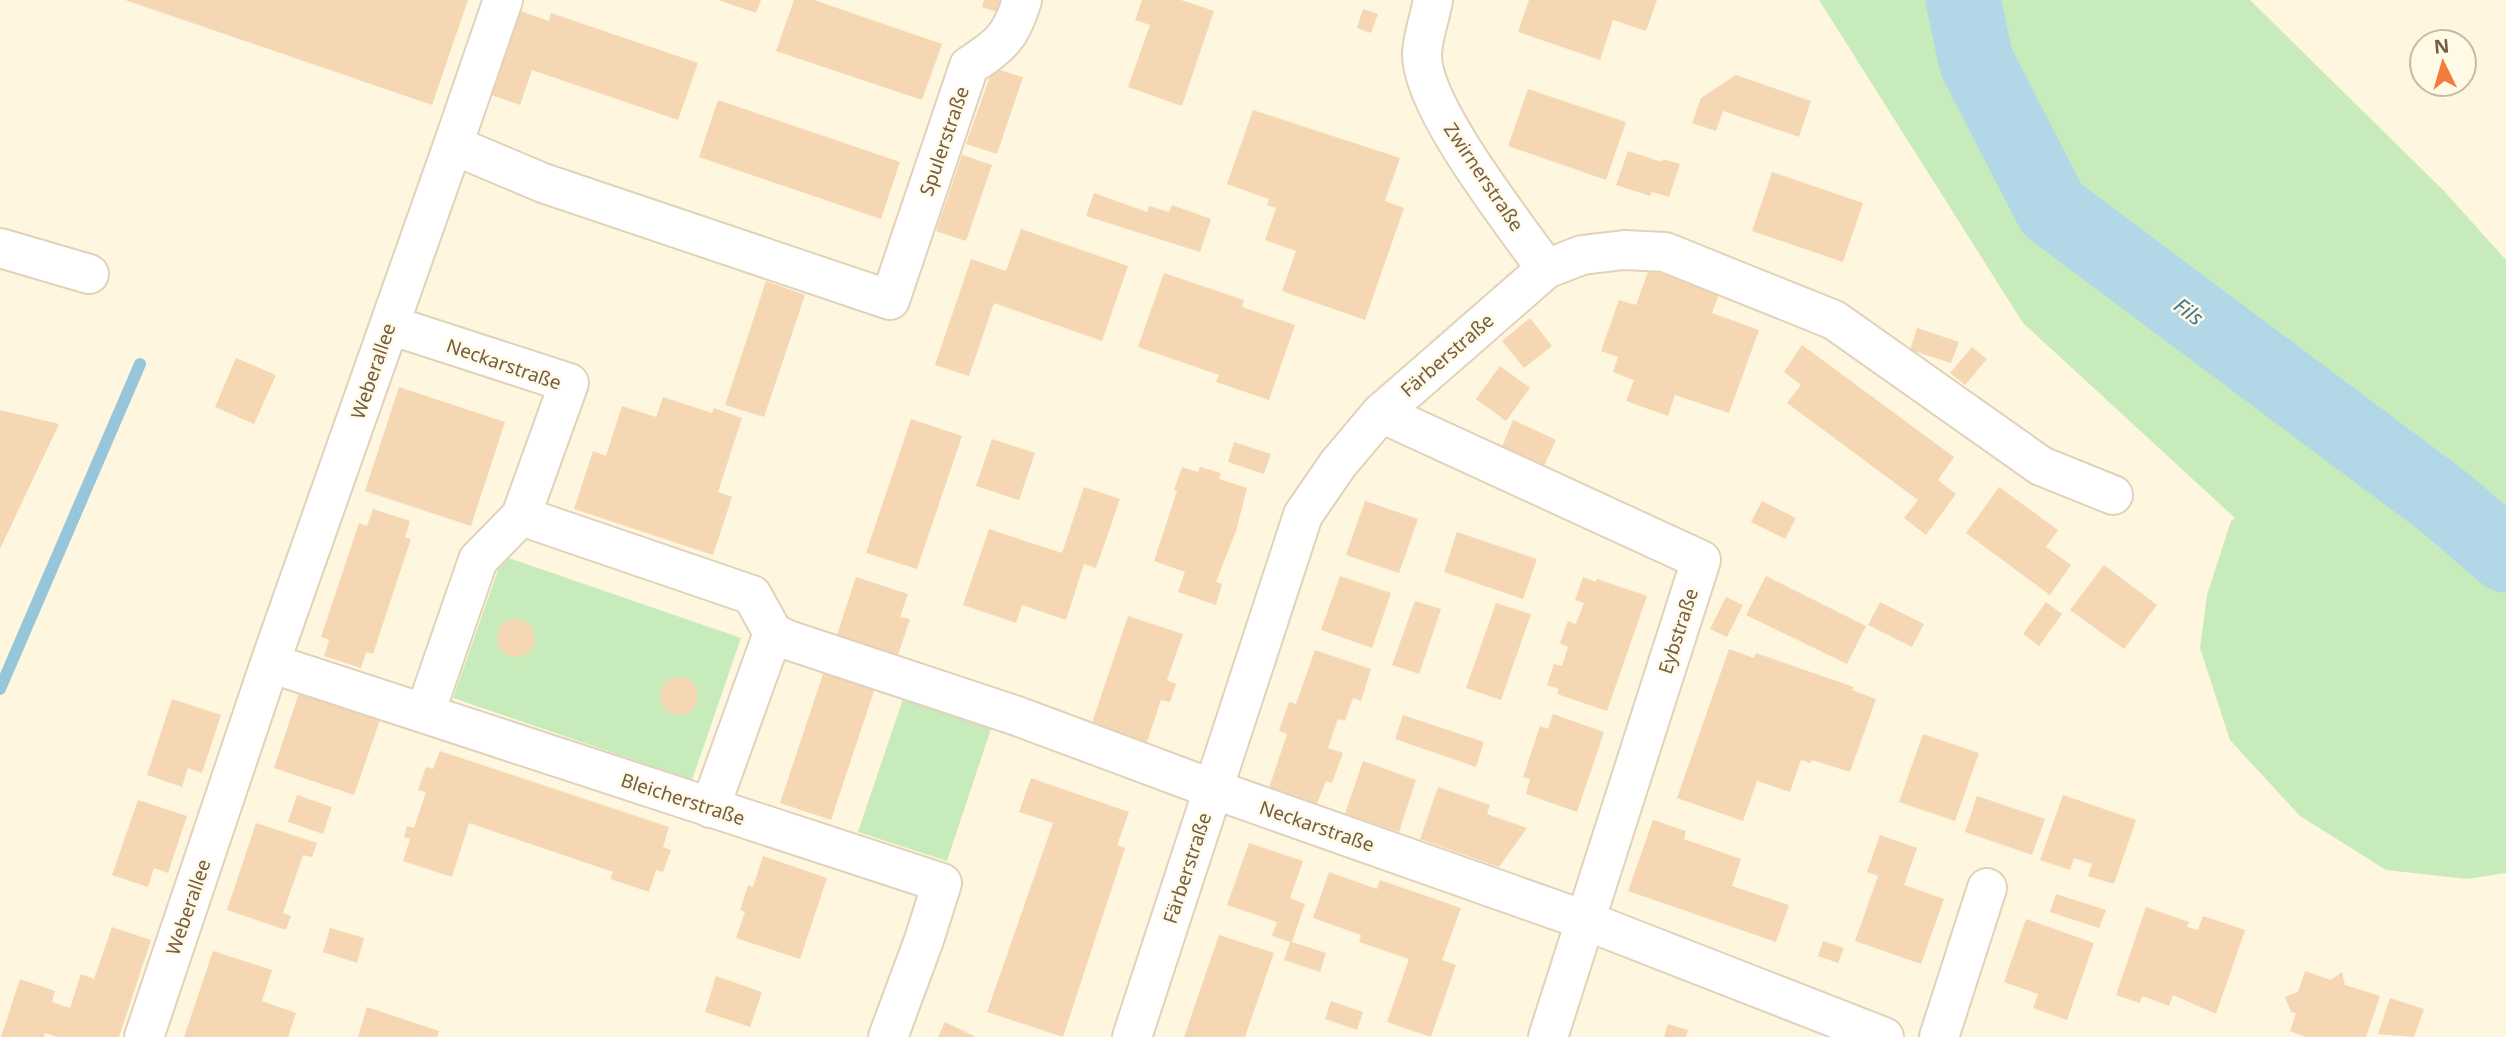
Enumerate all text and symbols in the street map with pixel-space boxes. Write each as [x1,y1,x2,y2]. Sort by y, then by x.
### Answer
north arrow [2408,28,2478,98]
text: N [2433,32,2450,60]
street label: Spulerstraße [913,83,975,199]
street label: Zwirnerstraße [1438,118,1530,236]
water label: Fils [2169,291,2209,331]
street label: Färberstraße [1395,307,1499,403]
street label: Weberallee [344,320,402,422]
street label: Neckarstraße [443,332,565,396]
street label: Eybstraße [1652,585,1704,677]
street label: Bleicherstraße [618,767,748,831]
street label: Neckarstraße [1256,794,1378,858]
street label: Färberstraße [1157,809,1217,927]
street label: Weberallee [159,856,217,958]

